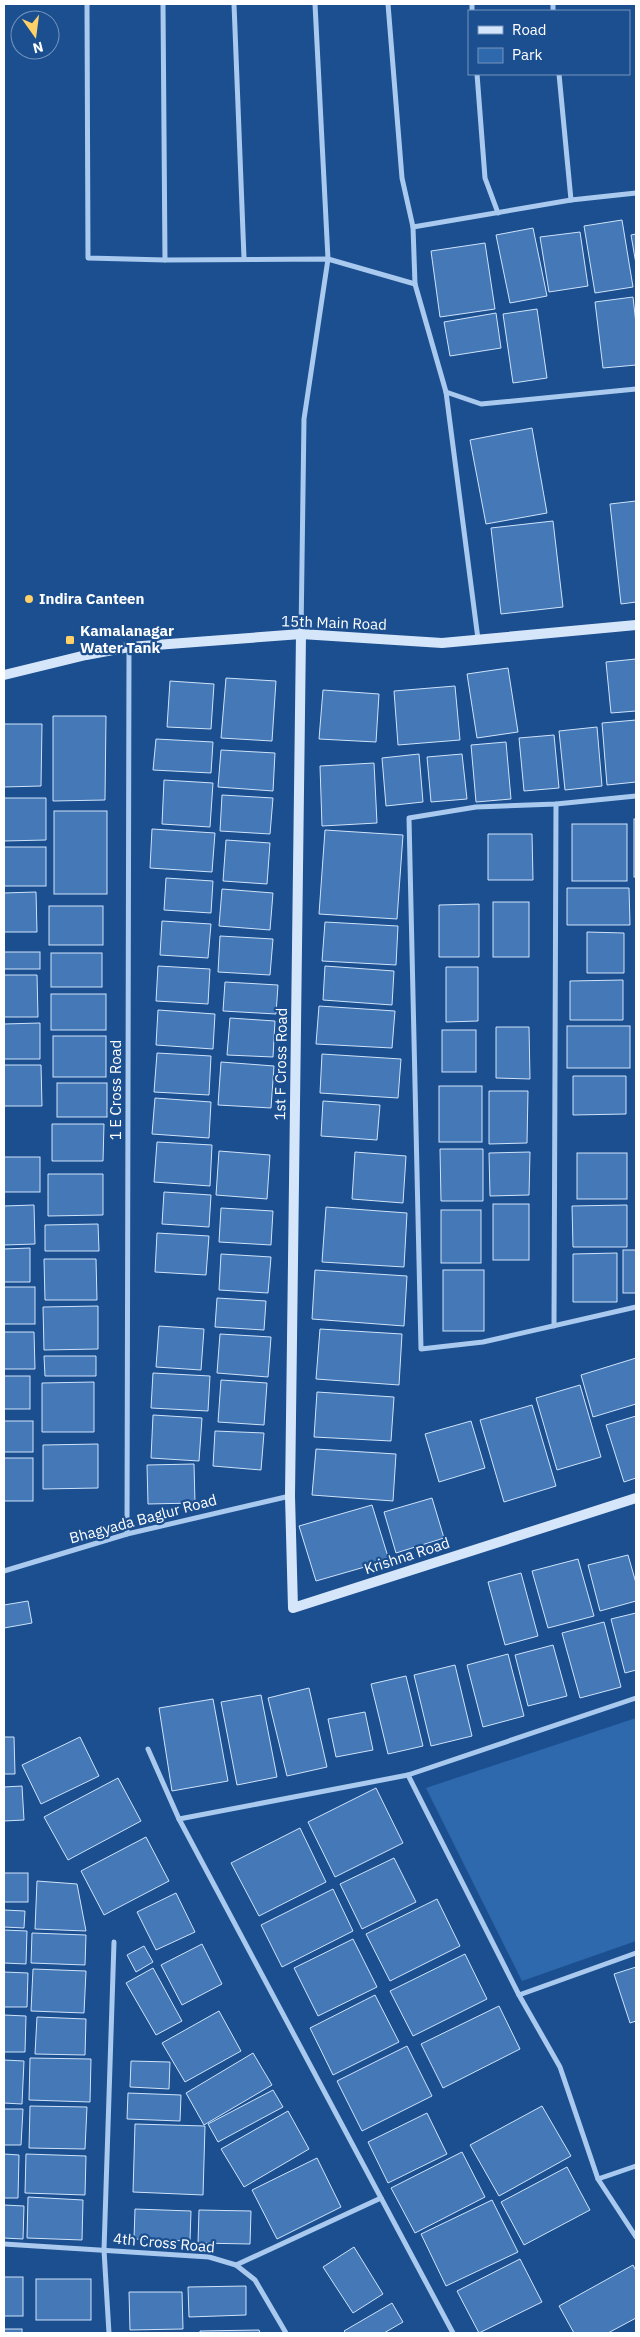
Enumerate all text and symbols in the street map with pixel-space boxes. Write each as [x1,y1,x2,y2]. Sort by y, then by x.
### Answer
north arrow [10,10,60,60]
legend [468,10,630,75]
text: Road [512,20,547,39]
text: N [31,38,45,58]
text: Park [512,45,542,64]
place label: Indira Canteen [39,589,144,608]
marker: Indira Canteen [23,593,35,605]
street label: 15th Main Road [281,611,387,634]
place label: Kamalanagar Water Tank [80,621,174,657]
marker: Kamalanagar Water Tank [64,634,76,646]
street label: 1st F Cross Road [270,1008,291,1120]
street label: 1 E Cross Road [106,1040,125,1140]
street label: Bhagyada Baglur Road [67,1490,219,1547]
street label: Krishna Road [362,1533,452,1578]
street label: 4th Cross Road [112,2229,216,2256]

